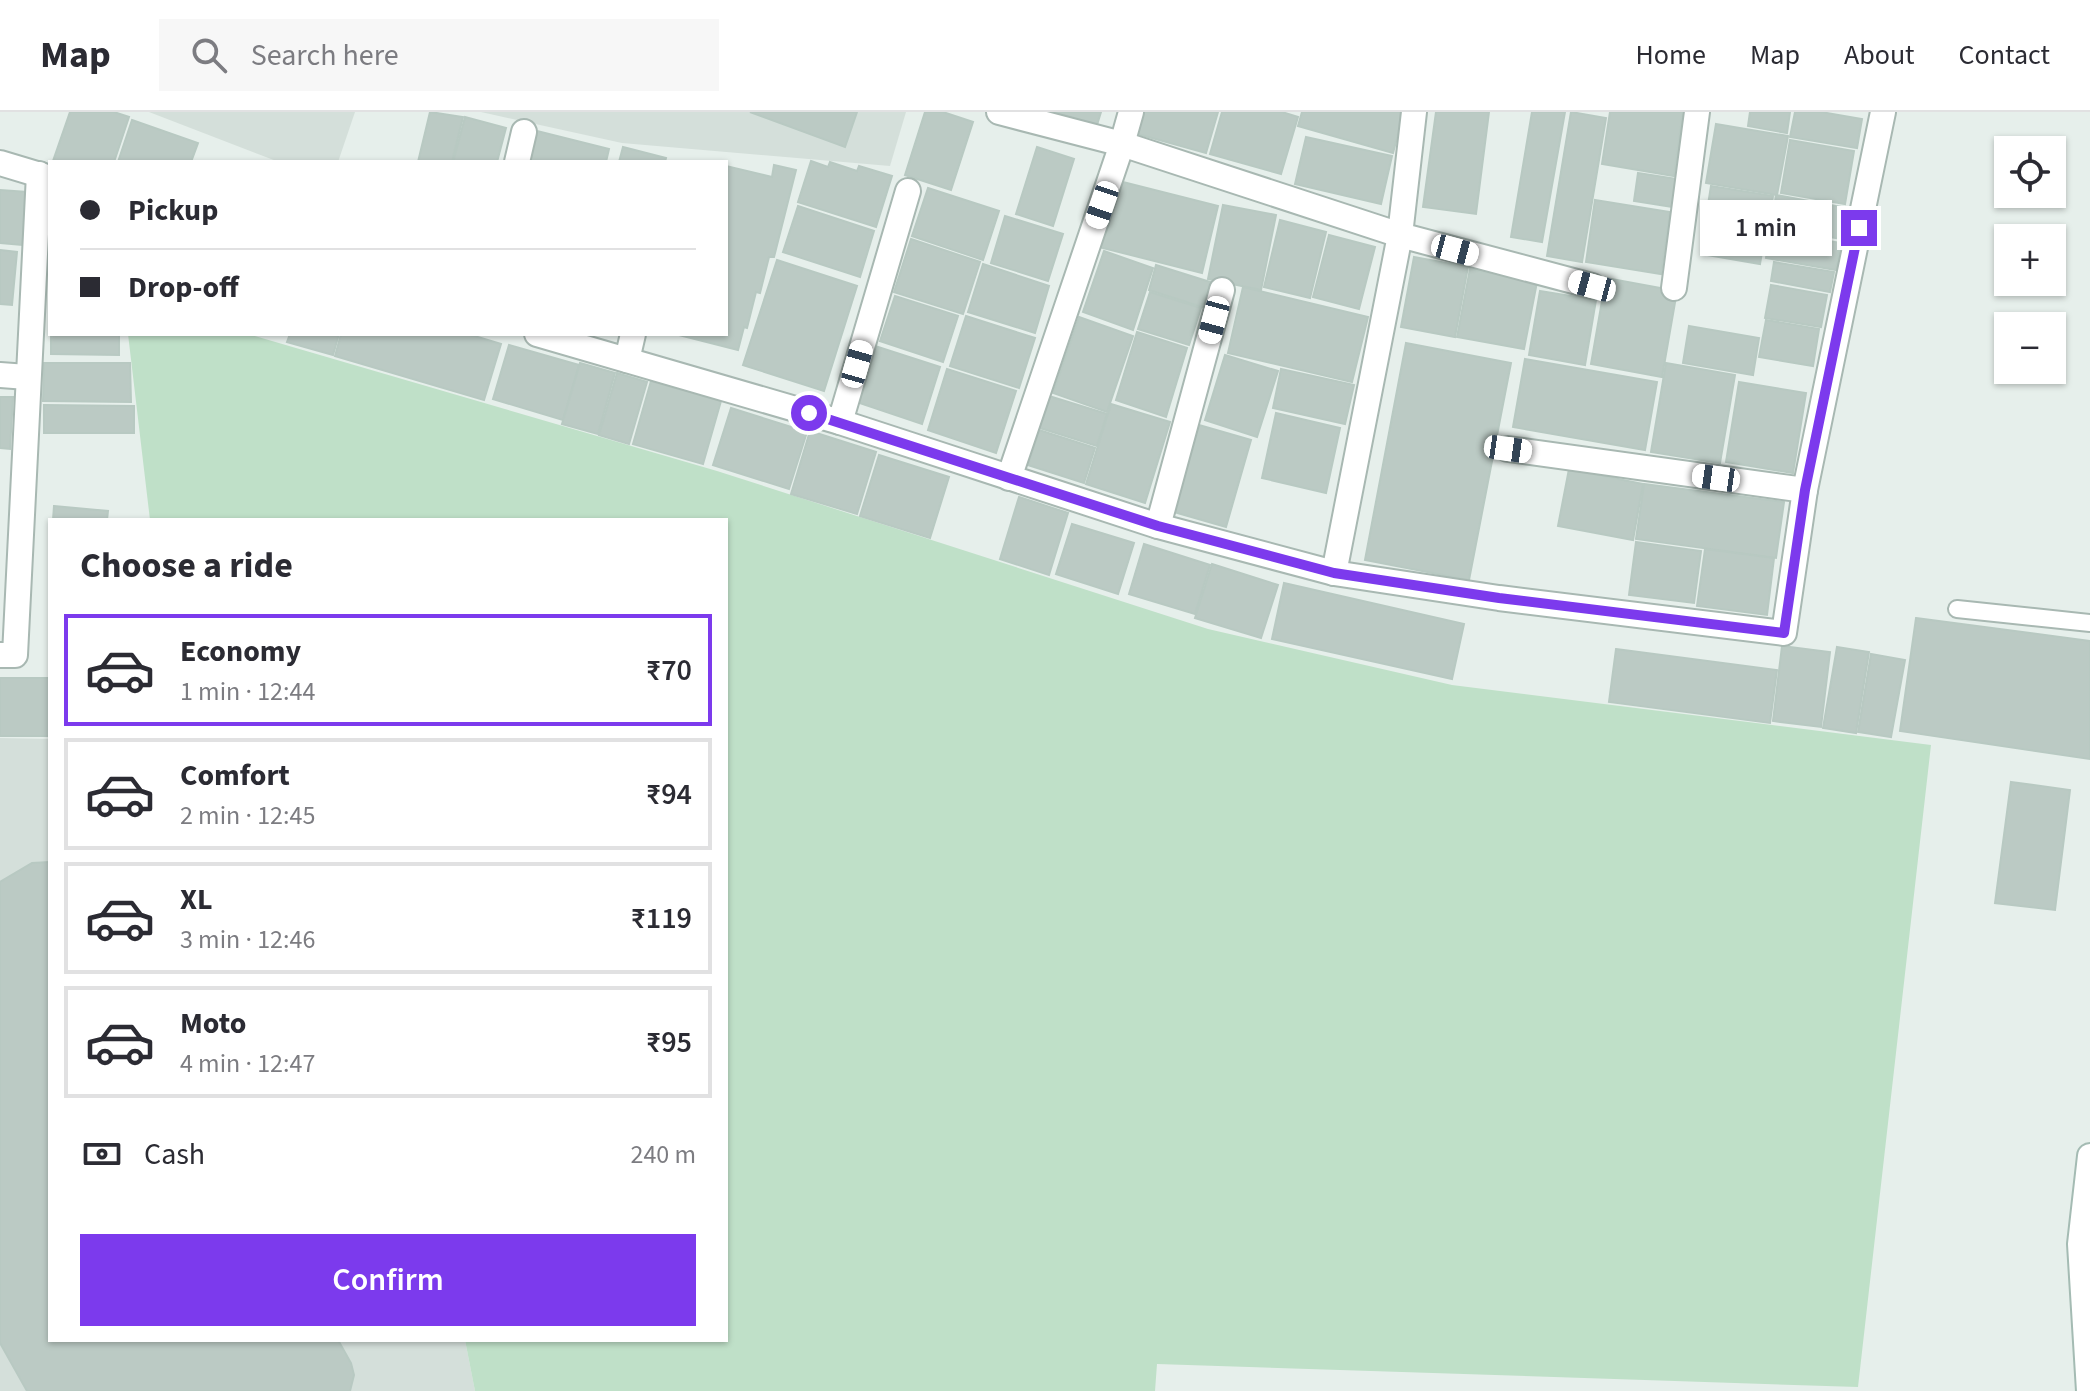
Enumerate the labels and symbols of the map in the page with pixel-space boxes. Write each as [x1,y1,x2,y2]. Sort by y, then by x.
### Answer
car [1083,178,1121,232]
callout: 1 min [1699,200,1831,256]
route end [1841,210,1877,246]
car [1429,232,1481,268]
car [1566,268,1618,304]
car [1196,294,1232,346]
car [839,338,875,390]
route start [791,395,827,431]
car [1483,434,1533,464]
car [1691,463,1741,493]

